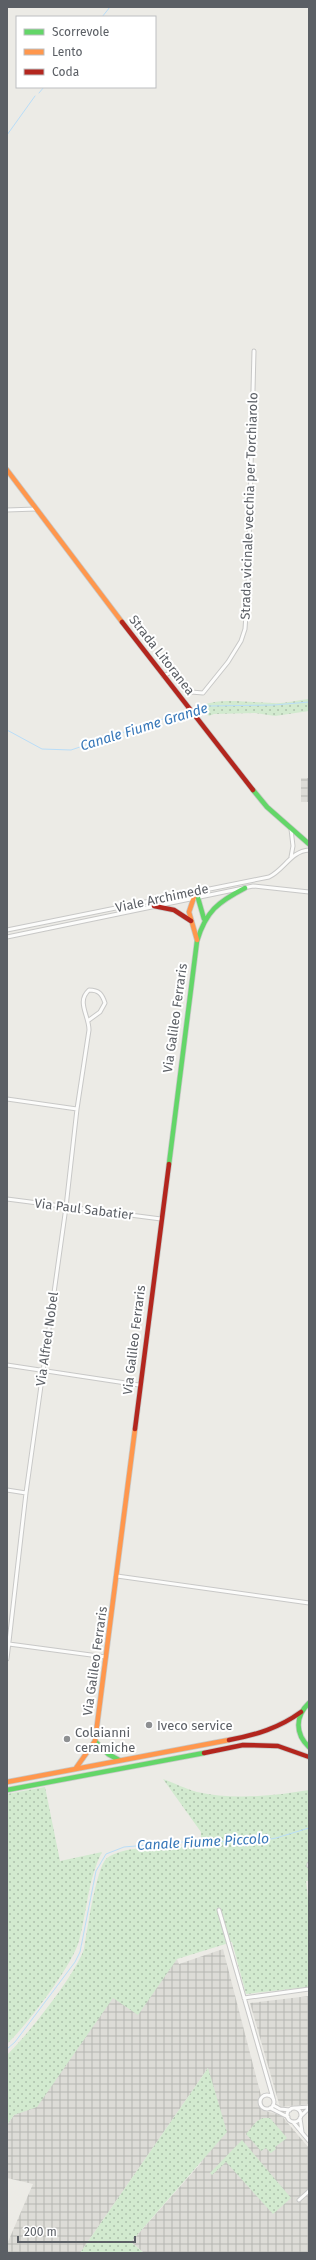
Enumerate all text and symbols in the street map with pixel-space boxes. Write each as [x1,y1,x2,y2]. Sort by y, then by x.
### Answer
legend [16,16,156,88]
text: Scorrevole [52,25,109,39]
text: Lento [52,45,82,59]
text: Coda [52,65,79,79]
street label: Strada vicinale vecchia per Torchiarolo [238,392,260,620]
street label: Strada Litoranea [126,612,198,698]
water label: Canale Fiume Grande [78,699,210,755]
street label: Viale Archimede [114,881,210,915]
street label: Via Galileo Ferraris [160,962,190,1074]
street label: Via Paul Sabatier [34,1195,134,1223]
street label: Via Galileo Ferraris [120,1284,148,1396]
street label: Via Alfred Nobel [33,1291,61,1387]
street label: Via Galileo Ferraris [80,1605,110,1717]
place label: Iveco service [157,1718,233,1733]
marker: Iveco service [144,1720,154,1730]
place label: Colaianni ceramiche [75,1725,135,1755]
marker: Colaianni ceramiche [62,1734,72,1744]
water label: Canale Fiume Piccolo [137,1830,269,1854]
scale bar [18,2218,135,2244]
text: 200 m [24,2225,57,2239]

